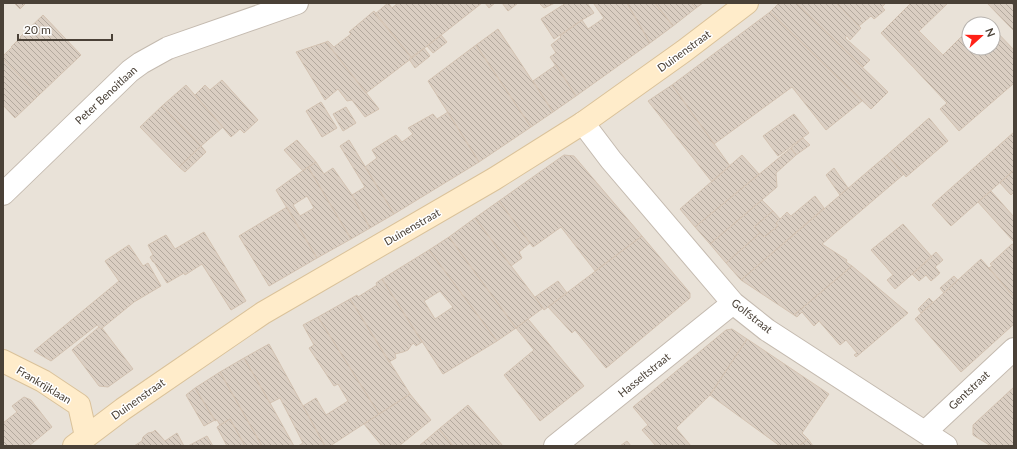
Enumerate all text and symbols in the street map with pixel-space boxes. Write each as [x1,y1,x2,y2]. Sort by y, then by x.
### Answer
scale bar [18,16,112,42]
north arrow [961,16,1001,56]
text: 20 m [24,22,51,37]
text: N [983,26,998,39]
street label: Duinenstraat [655,27,713,74]
street label: Peter Benoitlaan [72,63,139,127]
street label: Duinenstraat [381,205,442,248]
street label: Golfstraat [729,296,775,336]
street label: Hasseltstraat [615,350,672,399]
street label: Frankrijklaan [15,363,74,406]
street label: Gentstraat [945,367,992,412]
street label: Duinenstraat [108,375,167,422]

